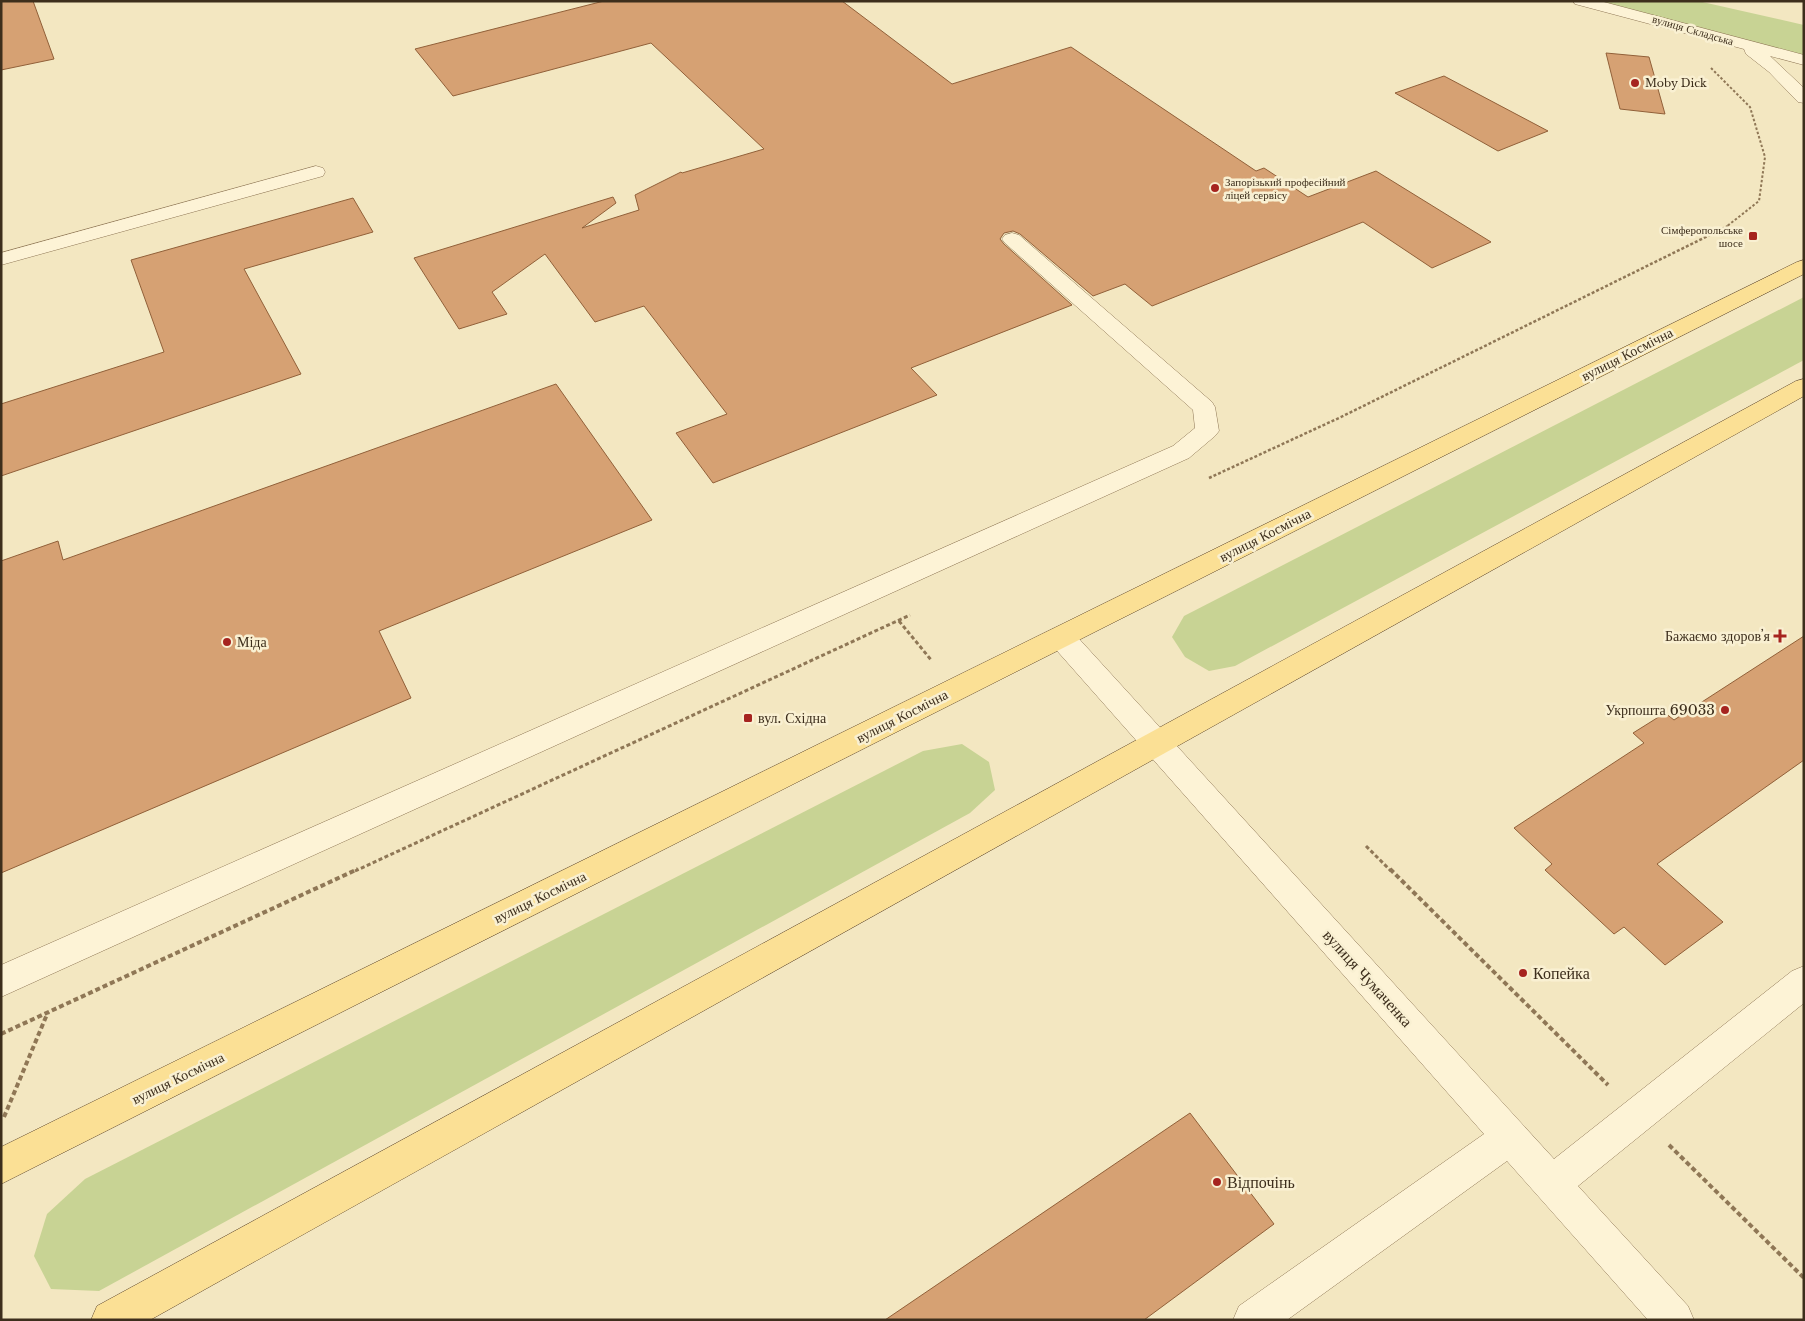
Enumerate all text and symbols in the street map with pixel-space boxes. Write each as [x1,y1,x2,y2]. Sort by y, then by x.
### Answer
street label: вулиця Складська [1651,12,1735,48]
place label: Moby Dick [1645,76,1707,90]
marker: Moby Dick [1629,77,1641,89]
place label: Запорізький професійний ліцей сервісу [1225,175,1346,202]
marker: Запорізький професійний ліцей сервісу [1209,182,1221,194]
place label: Сімферопольське шосе [1661,223,1743,250]
marker: Сімферопольське шосе [1747,230,1759,242]
street label: вулиця Космічна [1578,323,1677,385]
street label: вулиця Космічна [1216,504,1315,566]
place label: Бажаємо здоровʼя [1665,627,1771,645]
marker: Бажаємо здоровʼя [1774,630,1786,642]
place label: Міда [237,633,267,651]
marker: Міда [221,636,233,648]
street label: вулиця Космічна [853,685,952,747]
place label: Укрпошта 69033 [1605,701,1715,719]
marker: Укрпошта 69033 [1719,704,1731,716]
place label: вул. Східна [758,709,827,727]
marker: вул. Східна [742,712,754,724]
street label: вулиця Космічна [491,867,590,927]
street label: вулиця Чумаченка [1319,925,1417,1031]
place label: Копейка [1533,963,1590,983]
marker: Копейка [1517,967,1529,979]
street label: вулиця Космічна [129,1048,228,1108]
place label: Відпочінь [1227,1172,1295,1192]
marker: Відпочінь [1211,1176,1223,1188]

